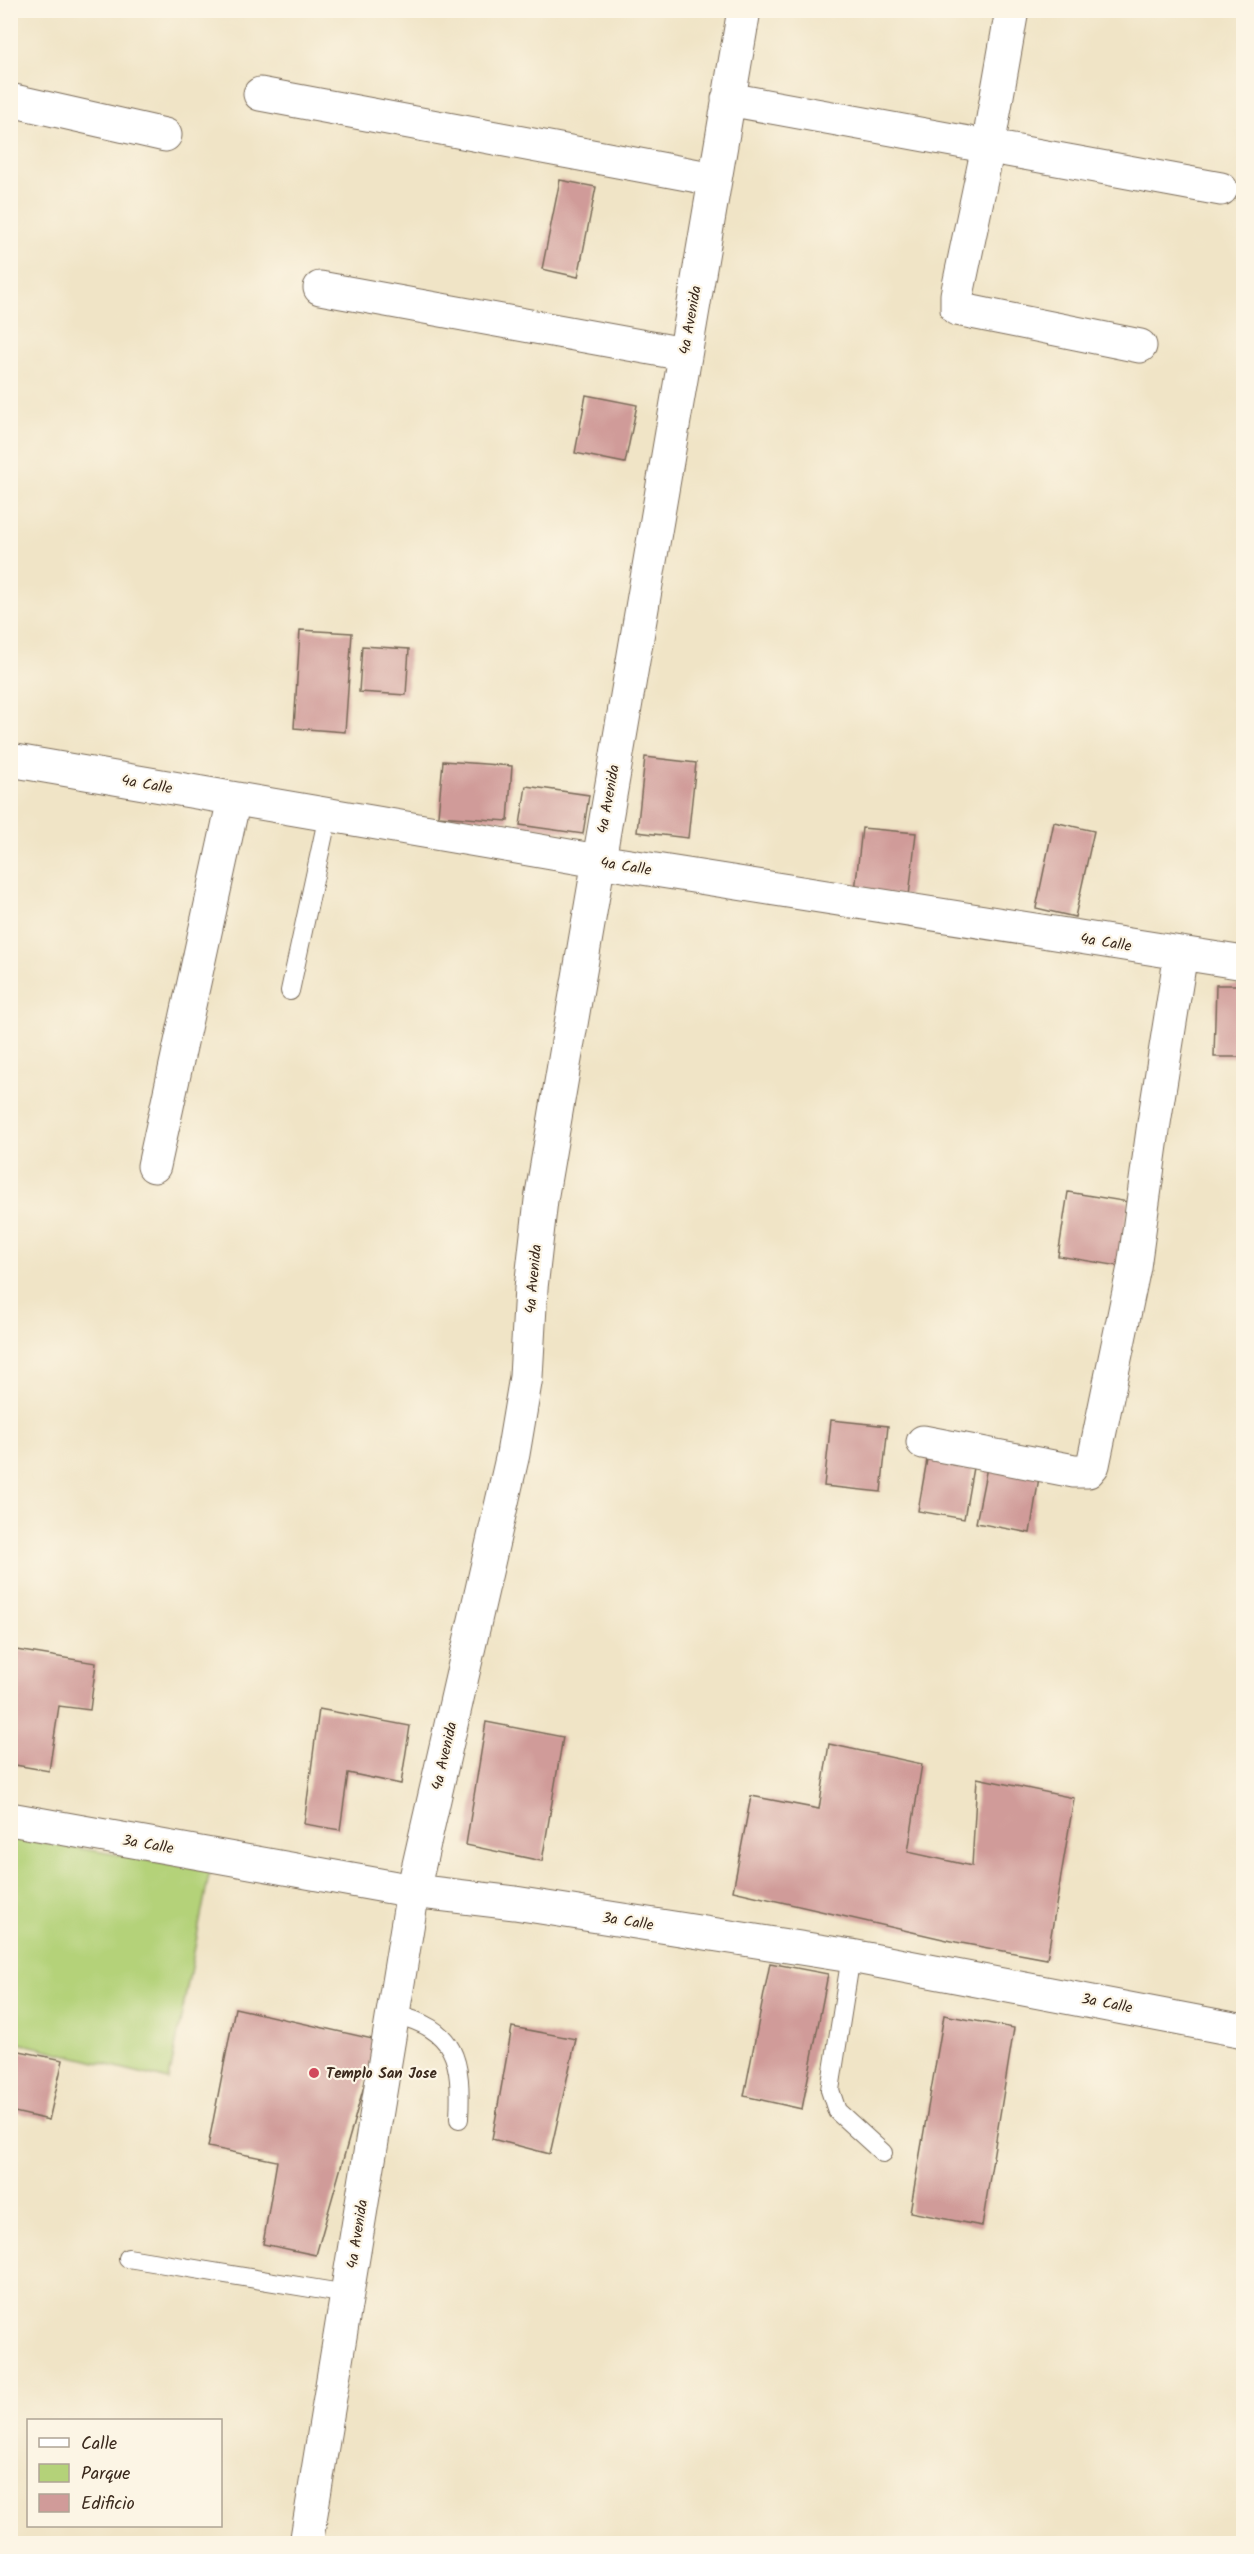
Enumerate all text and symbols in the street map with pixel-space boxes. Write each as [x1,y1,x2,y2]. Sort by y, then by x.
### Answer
street label: 4a Avenida [673,284,709,357]
street label: 4a Avenida [591,763,627,836]
street label: 4a Calle [119,769,174,801]
street label: 4a Calle [599,851,653,883]
street label: 4a Calle [1079,927,1133,959]
street label: 4a Avenida [519,1243,549,1315]
street label: 4a Avenida [425,1720,464,1793]
street label: 3a Calle [120,1829,176,1861]
street label: 3a Calle [600,1906,656,1938]
street label: 3a Calle [1079,1987,1135,2021]
place label: Templo San Jose [326,2062,438,2086]
marker: Templo San Jose [307,2066,321,2080]
street label: 4a Avenida [341,2198,375,2270]
legend [27,2419,222,2527]
text: Calle [81,2430,117,2459]
text: Parque [81,2460,130,2489]
text: Edificio [81,2490,135,2519]

